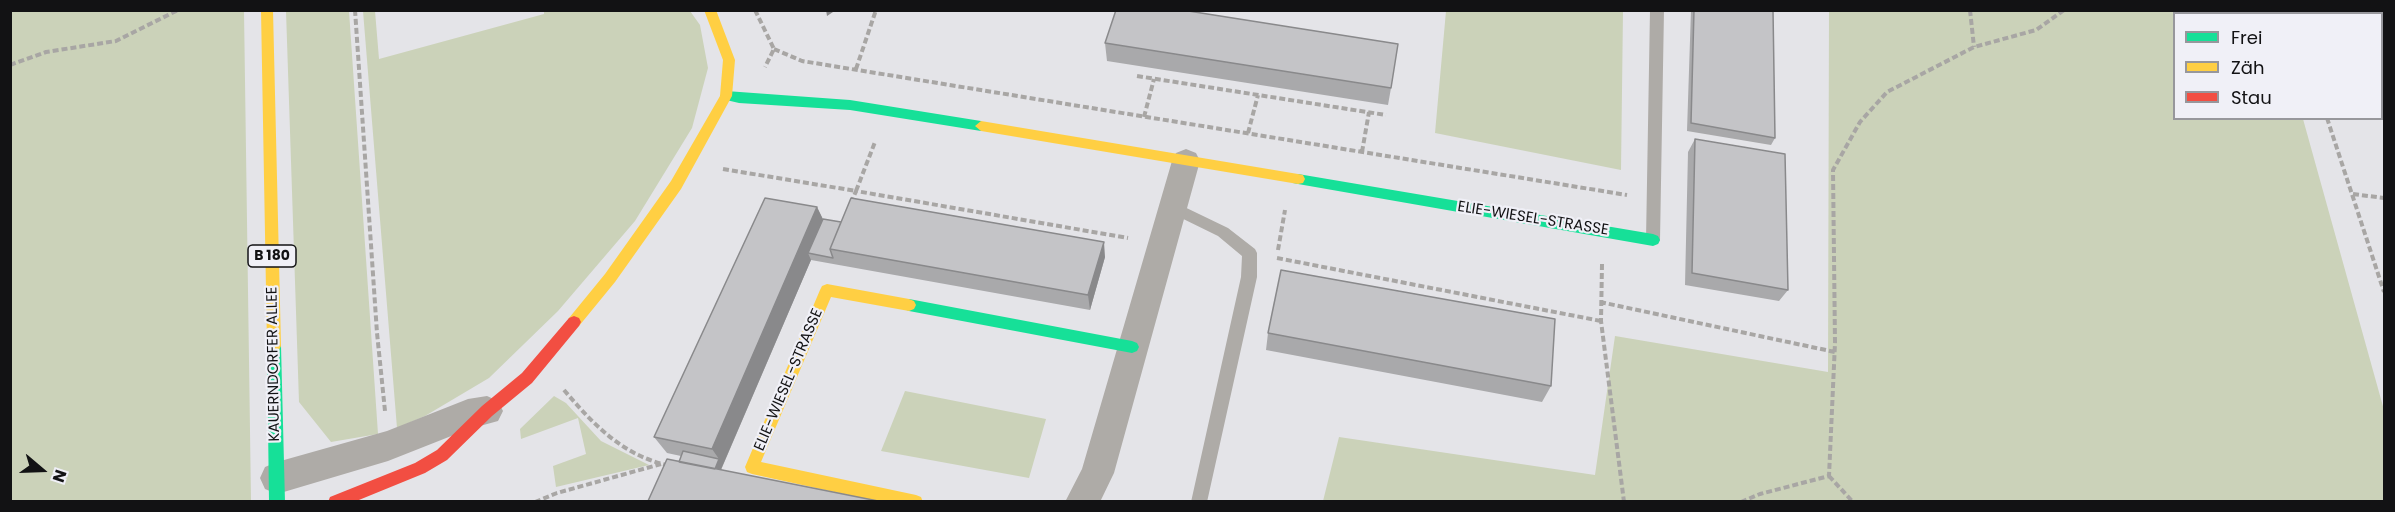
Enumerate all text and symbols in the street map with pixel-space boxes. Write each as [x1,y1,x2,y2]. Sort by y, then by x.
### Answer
legend [2173,12,2383,120]
text: Frei [2231,25,2262,50]
text: Zäh [2231,55,2264,80]
text: Stau [2231,85,2272,110]
street label: ELIE-WIESEL-STRASSE [1456,198,1610,240]
road number: B 180 [248,245,296,267]
street label: KAUERNDORFER ALLEE [264,286,284,442]
street label: ELIE-WIESEL-STRASSE [751,306,827,454]
north arrow [12,440,72,500]
text: N [47,467,72,485]

